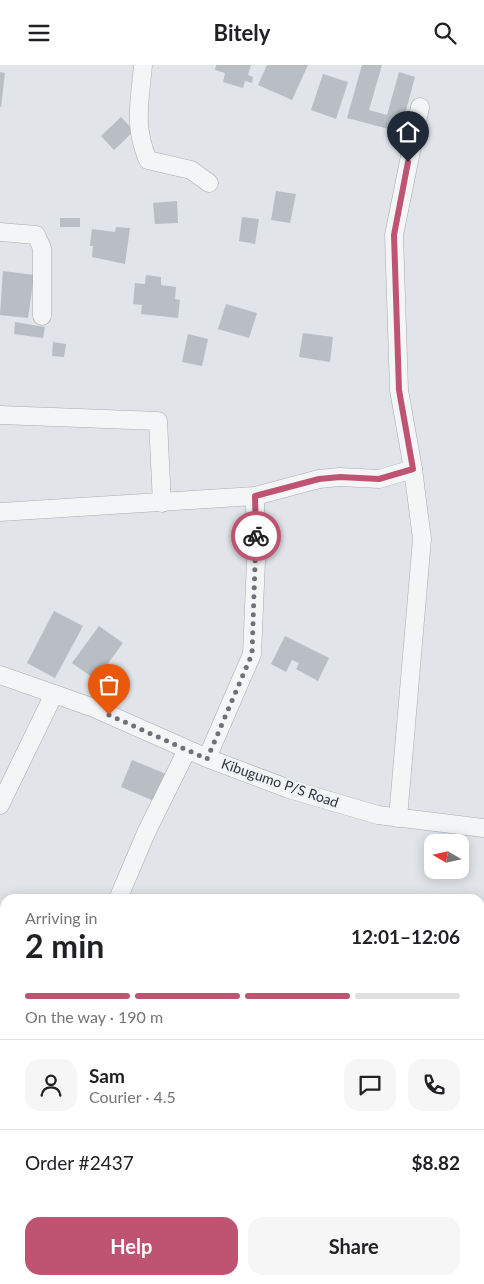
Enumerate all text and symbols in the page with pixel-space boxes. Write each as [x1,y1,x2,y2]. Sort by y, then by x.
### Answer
icon: menu [25,19,53,47]
text: Bitely [214,19,270,46]
icon: search [431,19,459,47]
pin [387,111,429,162]
icon: home [394,118,422,146]
courier [231,511,281,561]
icon: bike [242,522,270,550]
pin [88,664,130,715]
icon: bag [95,671,123,699]
street label: Kibugumo P/S Road [219,755,341,811]
north arrow [424,834,469,879]
map controls [424,834,469,879]
text: Arriving in [25,908,98,927]
text: 12:01–12:06 [351,925,460,948]
text: 2 min [25,926,104,965]
text: On the way · 190 m [25,1007,163,1026]
button: person [25,1059,77,1111]
button: chat [344,1059,396,1111]
button: phone [408,1059,460,1111]
text: Sam [89,1064,125,1087]
text: Courier · 4.5 [89,1087,176,1106]
text: Order #2437 [25,1151,134,1174]
text: $8.82 [411,1151,460,1174]
button: Help [25,1217,238,1275]
button: Share [248,1217,460,1275]

